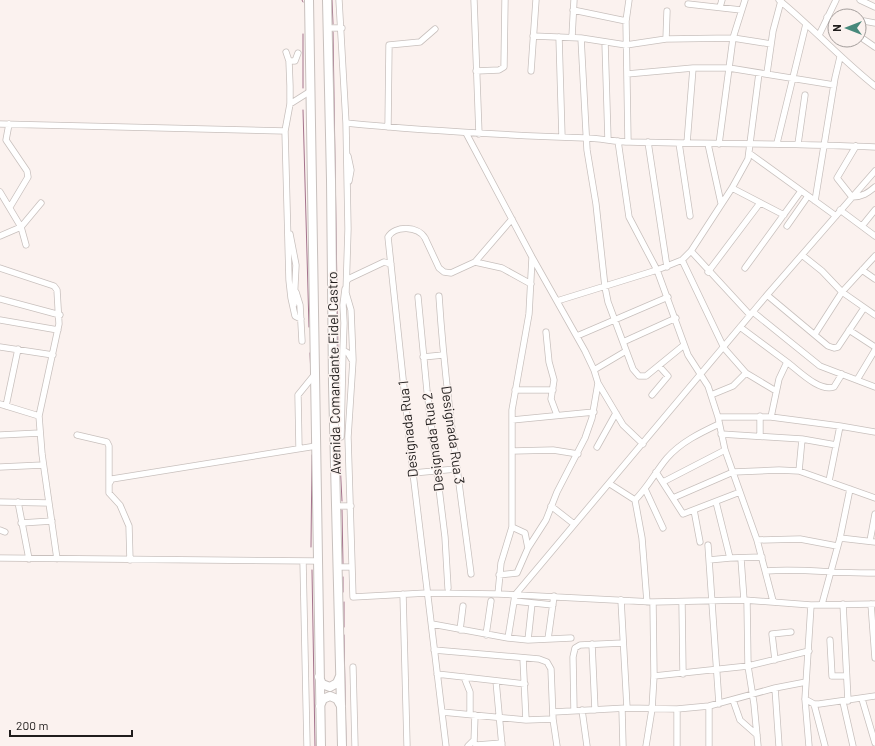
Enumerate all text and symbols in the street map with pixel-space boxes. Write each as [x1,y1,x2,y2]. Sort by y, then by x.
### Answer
north arrow [827,8,867,48]
text: N [830,24,843,32]
street label: Avenida Comandante Fidel Castro [323,271,344,475]
street label: Designada Rua 1 [394,380,421,478]
street label: Designada Rua 3 [438,385,469,485]
street label: Designada Rua 2 [418,392,447,493]
scale bar [10,712,132,738]
text: 200 m [16,718,48,732]

